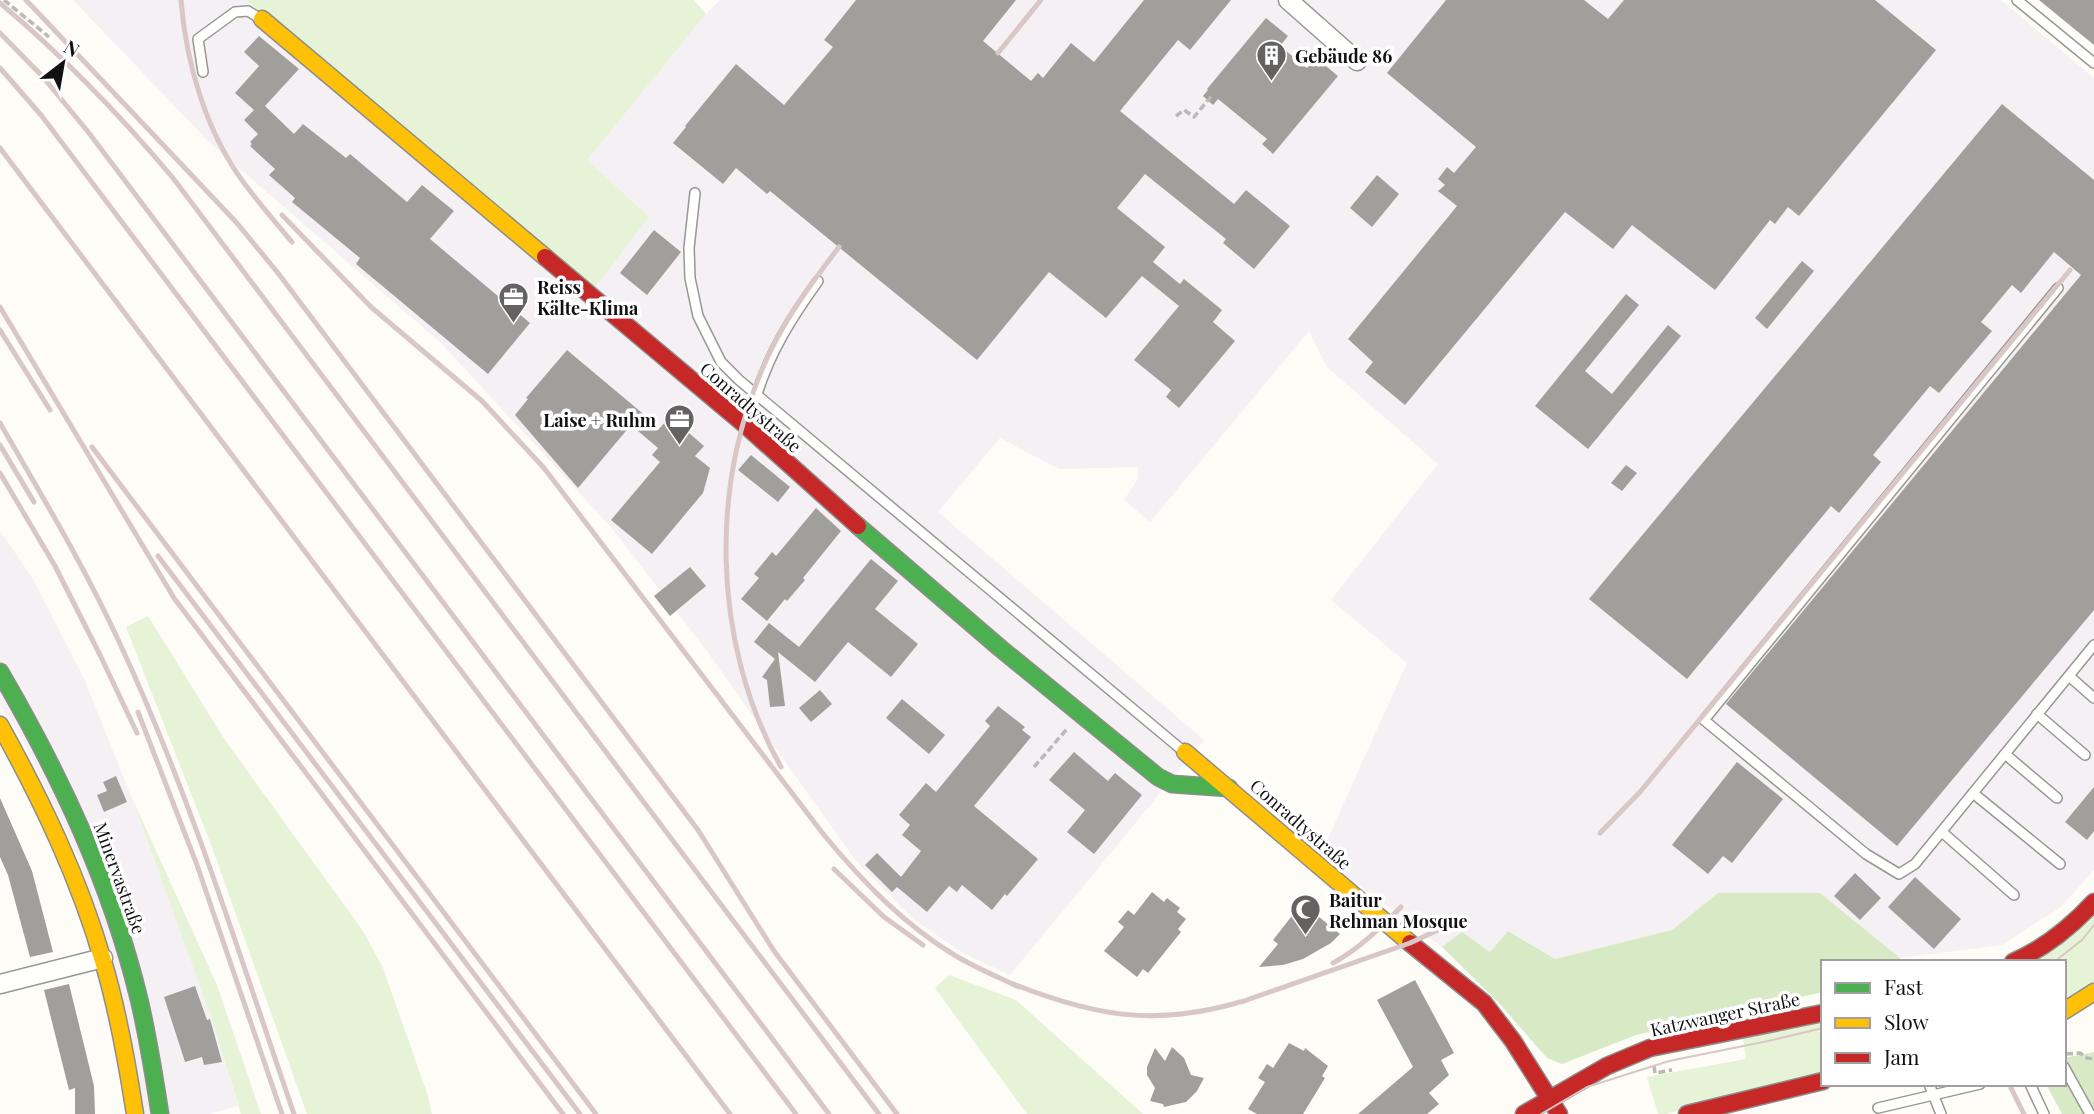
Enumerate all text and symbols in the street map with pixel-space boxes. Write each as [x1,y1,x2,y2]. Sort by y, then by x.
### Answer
north arrow [28,28,98,98]
text: N [60,33,85,62]
building icon: Gebäude 86 [1255,39,1289,83]
place label: Gebäude 86 [1295,44,1392,68]
place label: Reiss Kälte-Klima [537,275,639,320]
office icon: Reiss Kälte-Klima [497,280,531,324]
street label: Conradtystraße [695,356,807,458]
office icon: Laise + Ruhm [662,403,696,447]
place label: Laise + Ruhm [543,408,657,432]
street label: Conradtystraße [1245,773,1357,875]
street label: Minervastraße [89,819,151,937]
place label: Baitur Rehman Mosque [1329,888,1468,933]
mosque icon: Baitur Rehman Mosque [1289,893,1323,937]
legend [1821,960,2066,1086]
text: Fast [1884,972,1923,1000]
street label: Katzwanger Straße [1648,986,1802,1042]
text: Slow [1884,1007,1929,1035]
text: Jam [1883,1042,1920,1070]

